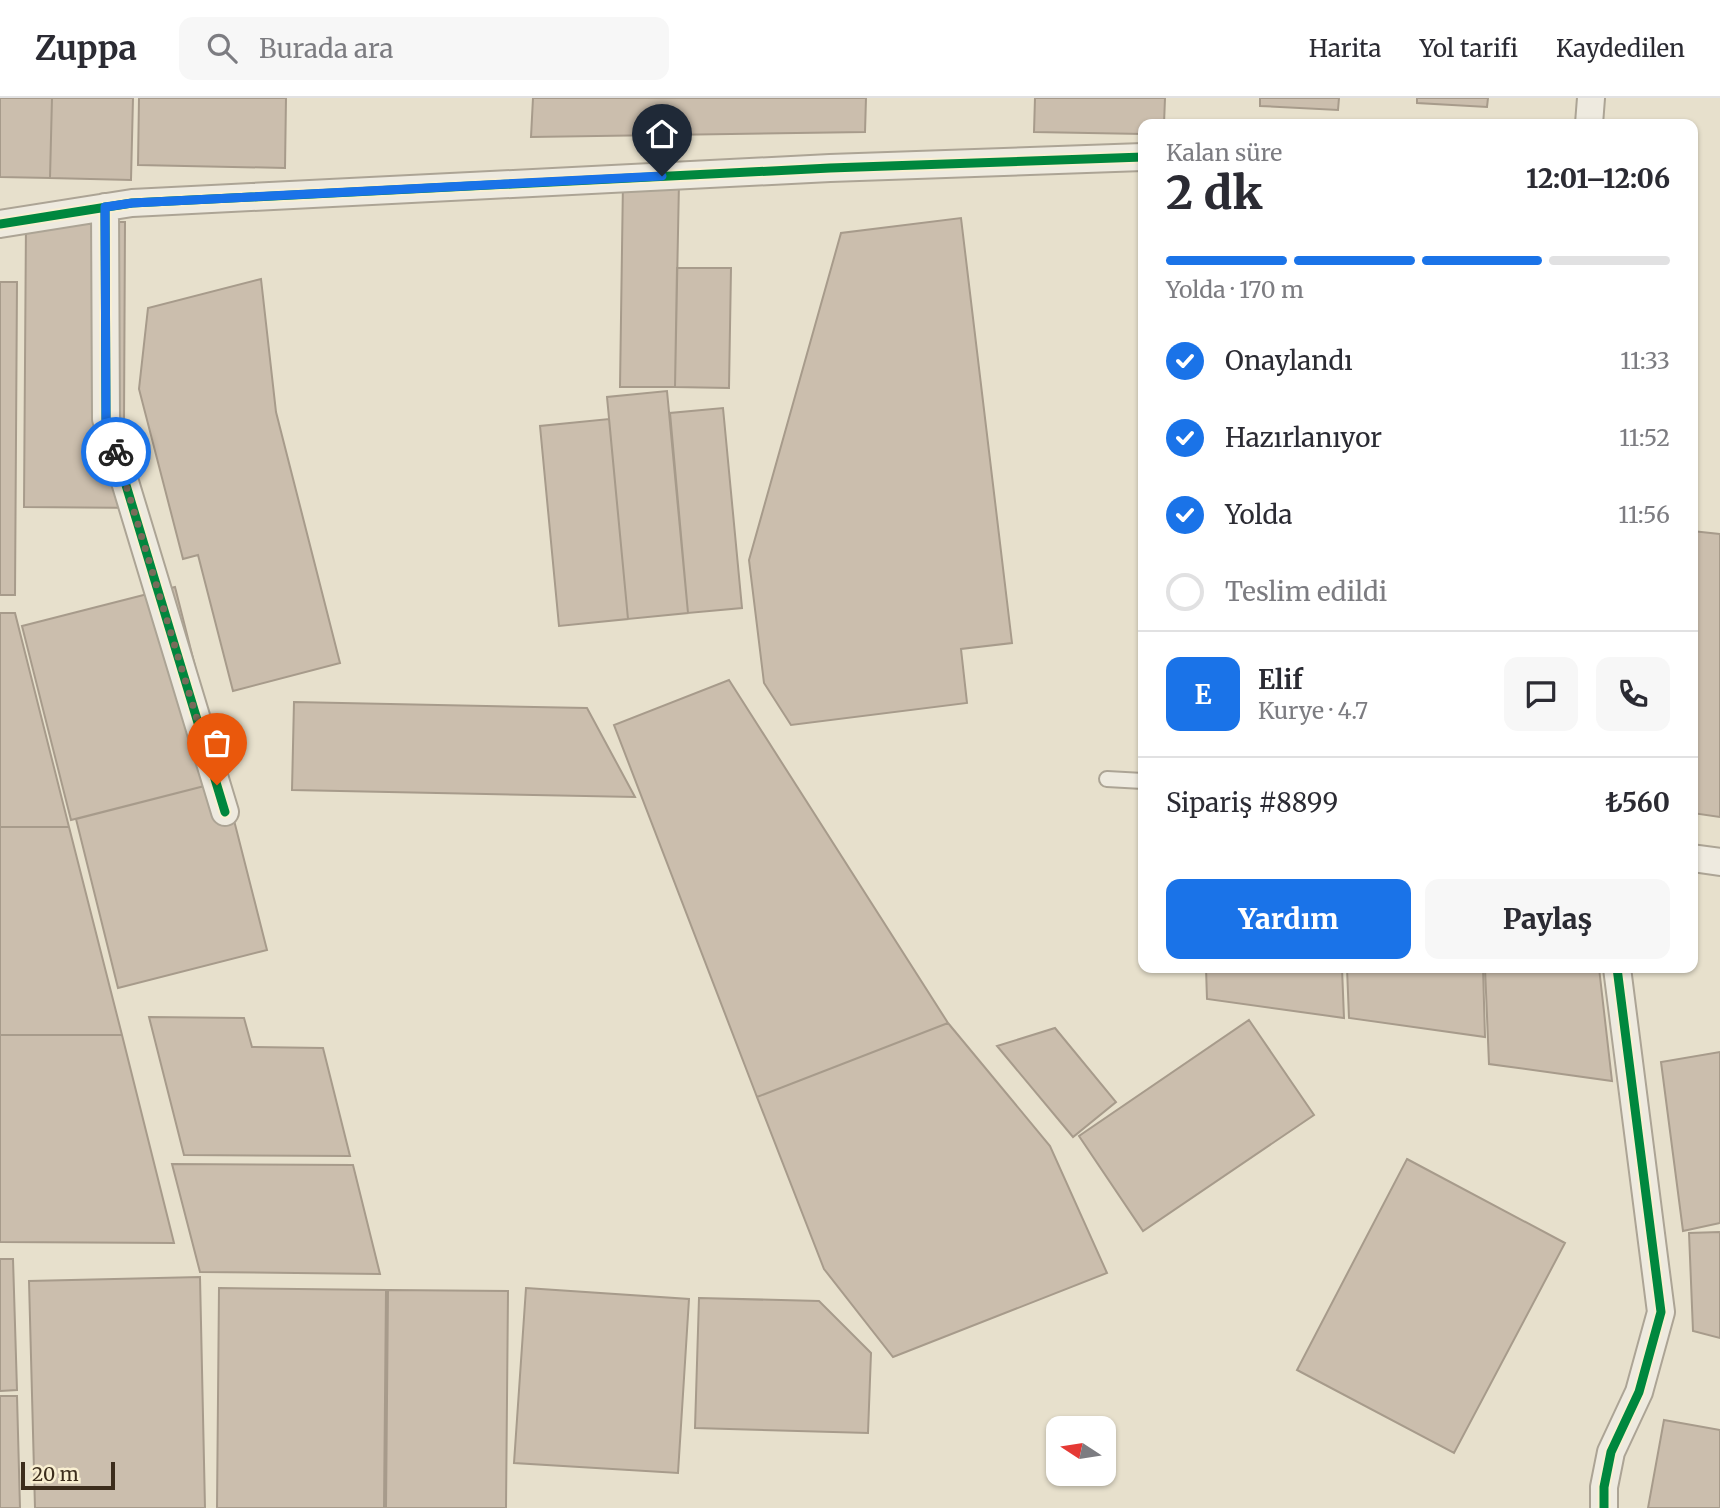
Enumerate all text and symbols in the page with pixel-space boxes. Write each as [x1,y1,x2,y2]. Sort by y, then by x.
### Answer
search box [179,17,669,80]
text: Zuppa [35,28,137,69]
icon: search [203,29,241,67]
text: Burada ara [259,32,393,65]
text: Harita [1309,33,1381,64]
text: Yol tarifi [1419,33,1518,64]
text: Kaydedilen [1556,33,1685,64]
pin [632,104,692,176]
icon: home [643,115,681,153]
text: Kalan süre [1166,138,1282,167]
text: 12:01–12:06 [1526,162,1670,195]
text: 2 dk [1166,164,1262,222]
text: Yolda · 170 m [1166,275,1304,304]
icon: check [1166,342,1204,380]
text: Onaylandı [1225,344,1353,377]
text: 11:33 [1620,346,1670,375]
courier [81,417,151,487]
icon: check [1166,419,1204,457]
text: Hazırlanıyor [1225,421,1382,454]
text: 11:52 [1619,423,1670,452]
icon: bike [97,433,135,471]
icon: check [1166,496,1204,534]
text: Yolda [1225,498,1292,531]
text: 11:56 [1618,500,1670,529]
text: Teslim edildi [1225,575,1387,608]
button: chat [1504,657,1578,731]
button: phone [1596,657,1670,731]
text: Elif [1258,663,1303,696]
text: E [1195,678,1211,711]
text: Kurye · 4.7 [1258,696,1368,725]
pin [187,713,247,785]
icon: bag [198,724,236,762]
text: Sipariş #8899 [1166,786,1338,819]
text: ₺560 [1605,786,1670,819]
button: Yardım [1166,879,1411,959]
button: Paylaş [1425,879,1670,959]
north arrow [1046,1416,1116,1486]
map controls [1046,1416,1116,1486]
scale bar [21,1459,116,1491]
text: 20 m [32,1462,79,1486]

